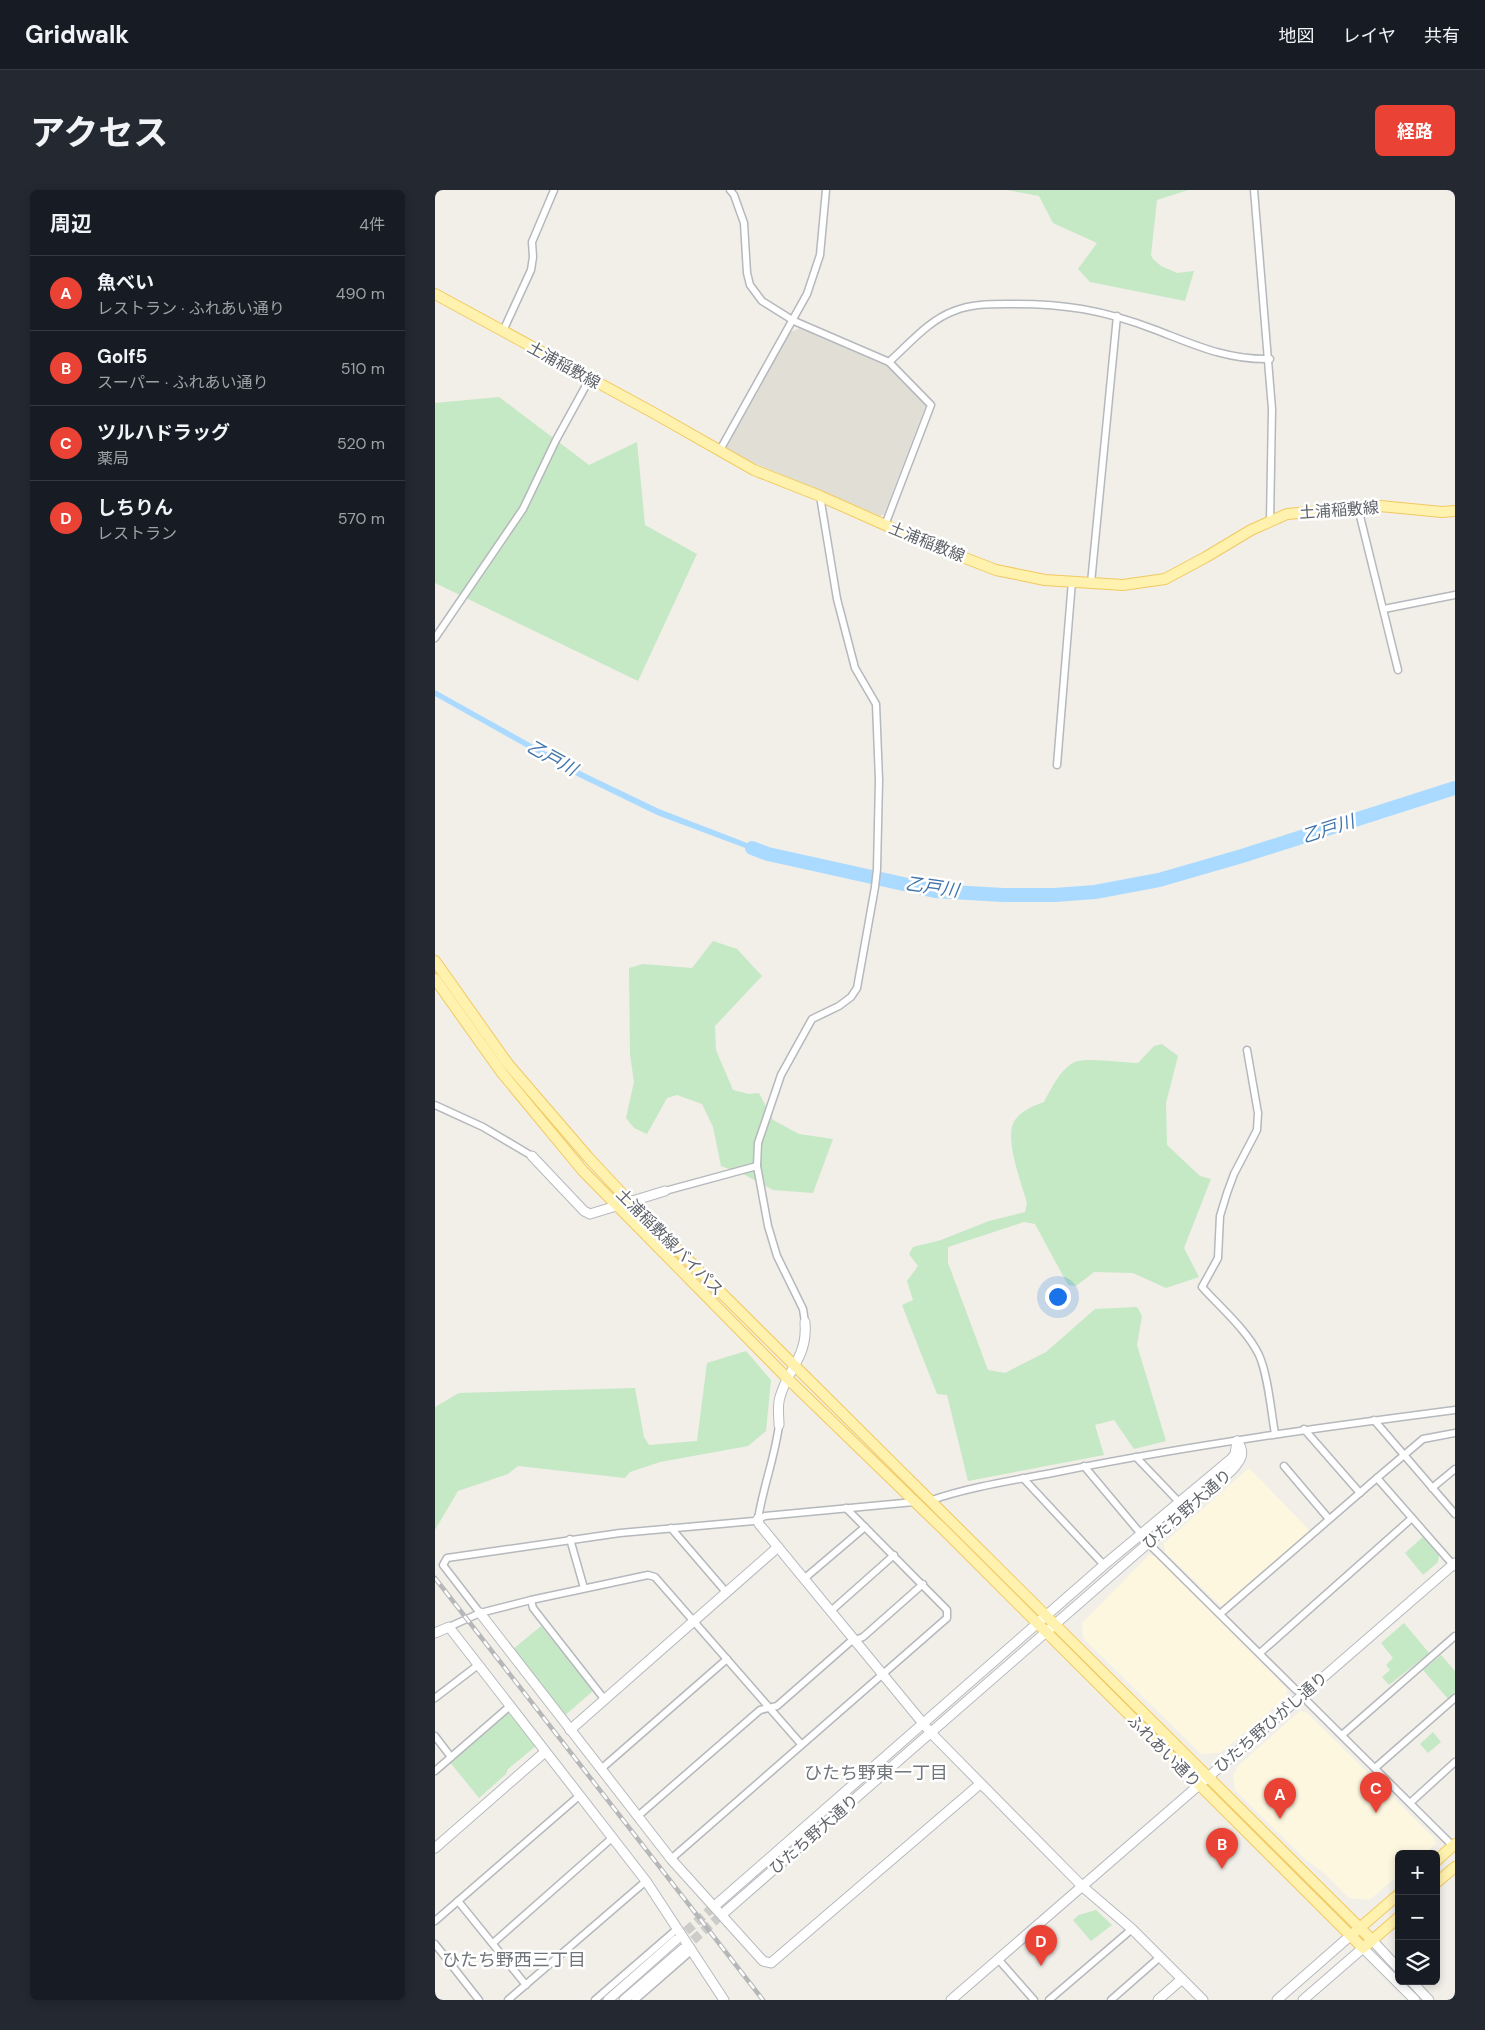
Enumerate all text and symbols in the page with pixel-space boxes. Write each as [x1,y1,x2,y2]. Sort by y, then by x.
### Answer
text: Gridwalk [25,19,129,50]
text: 地図 [1279,24,1315,48]
text: レイヤ [1343,24,1396,48]
text: 共有 [1424,24,1460,48]
button: 経路 [1375,105,1455,156]
text: アクセス [30,110,168,156]
text: 周辺 [50,210,92,238]
text: 4件 [359,214,385,235]
text: 魚べい [97,270,154,295]
text: A [60,283,72,304]
text: 490 m [336,283,385,304]
text: レストラン · ふれあい通り [97,298,285,319]
street label: 土浦稲敷線 [524,336,604,394]
text: Golf5 [97,344,147,369]
text: B [61,358,71,379]
text: 510 m [341,358,385,379]
text: スーパー · ふれあい通り [97,372,269,393]
text: ツルハドラッグ [97,420,230,445]
text: C [60,433,72,454]
text: 520 m [337,433,385,454]
text: 薬局 [97,448,129,469]
text: しちりん [97,495,173,520]
street label: 土浦稲敷線 [1298,497,1380,523]
text: D [60,508,72,529]
text: 570 m [338,508,385,529]
street label: 土浦稲敷線 [886,517,968,567]
text: レストラン [97,523,177,544]
water label: 乙戸川 [523,734,583,783]
water label: 乙戸川 [1299,809,1359,849]
water label: 乙戸川 [904,871,962,903]
street label: 土浦稲敷線バイパス [612,1184,728,1300]
your location [1045,1284,1071,1310]
street label: ひたち野大通り [1138,1464,1236,1554]
street label: ひたち野ひがし通り [1210,1667,1332,1777]
street label: ふれあい通り [1123,1710,1205,1792]
district label: ひたち野東一丁目 [804,1761,948,1785]
pin: C [1360,1772,1392,1813]
pin: A [1264,1778,1296,1819]
street label: ひたち野大通り [765,1789,863,1879]
pin: B [1206,1828,1238,1869]
map controls [1395,1850,1440,1985]
button: + [1395,1850,1440,1895]
button: − [1395,1895,1440,1940]
pin: D [1025,1925,1057,1966]
button: layers [1395,1940,1440,1985]
district label: ひたち野西三丁目 [442,1948,586,1972]

